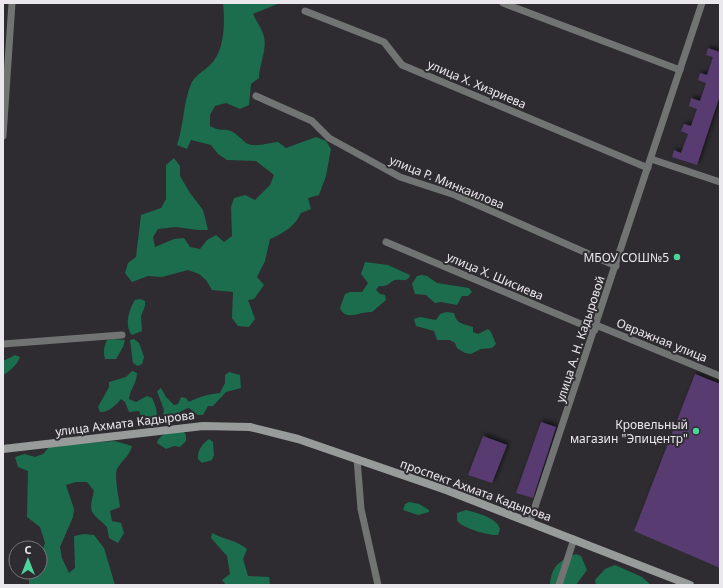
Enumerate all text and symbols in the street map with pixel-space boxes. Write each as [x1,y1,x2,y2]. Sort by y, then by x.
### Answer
street label: улица Х. Хизриева [425,56,529,112]
street label: улица Р. Минкаилова [387,151,507,213]
street label: улица Х. Шисиева [444,248,546,304]
place label: МБОУ СОШ№5 [583,249,669,266]
marker: МБОУ СОШ№5 [672,252,682,262]
street label: улица А. Н. Кадыровой [551,273,609,405]
street label: Овражная улица [614,314,710,366]
street label: улица Ахмата Кадырова [54,406,196,440]
place label: Кровельный магазин "Эпицентр" [570,416,688,447]
marker: Кровельный магазин "Эпицентр" [691,426,701,436]
street label: проспект Ахмата Кадырова [398,455,554,525]
north arrow [8,540,48,580]
text: С [24,542,32,557]

